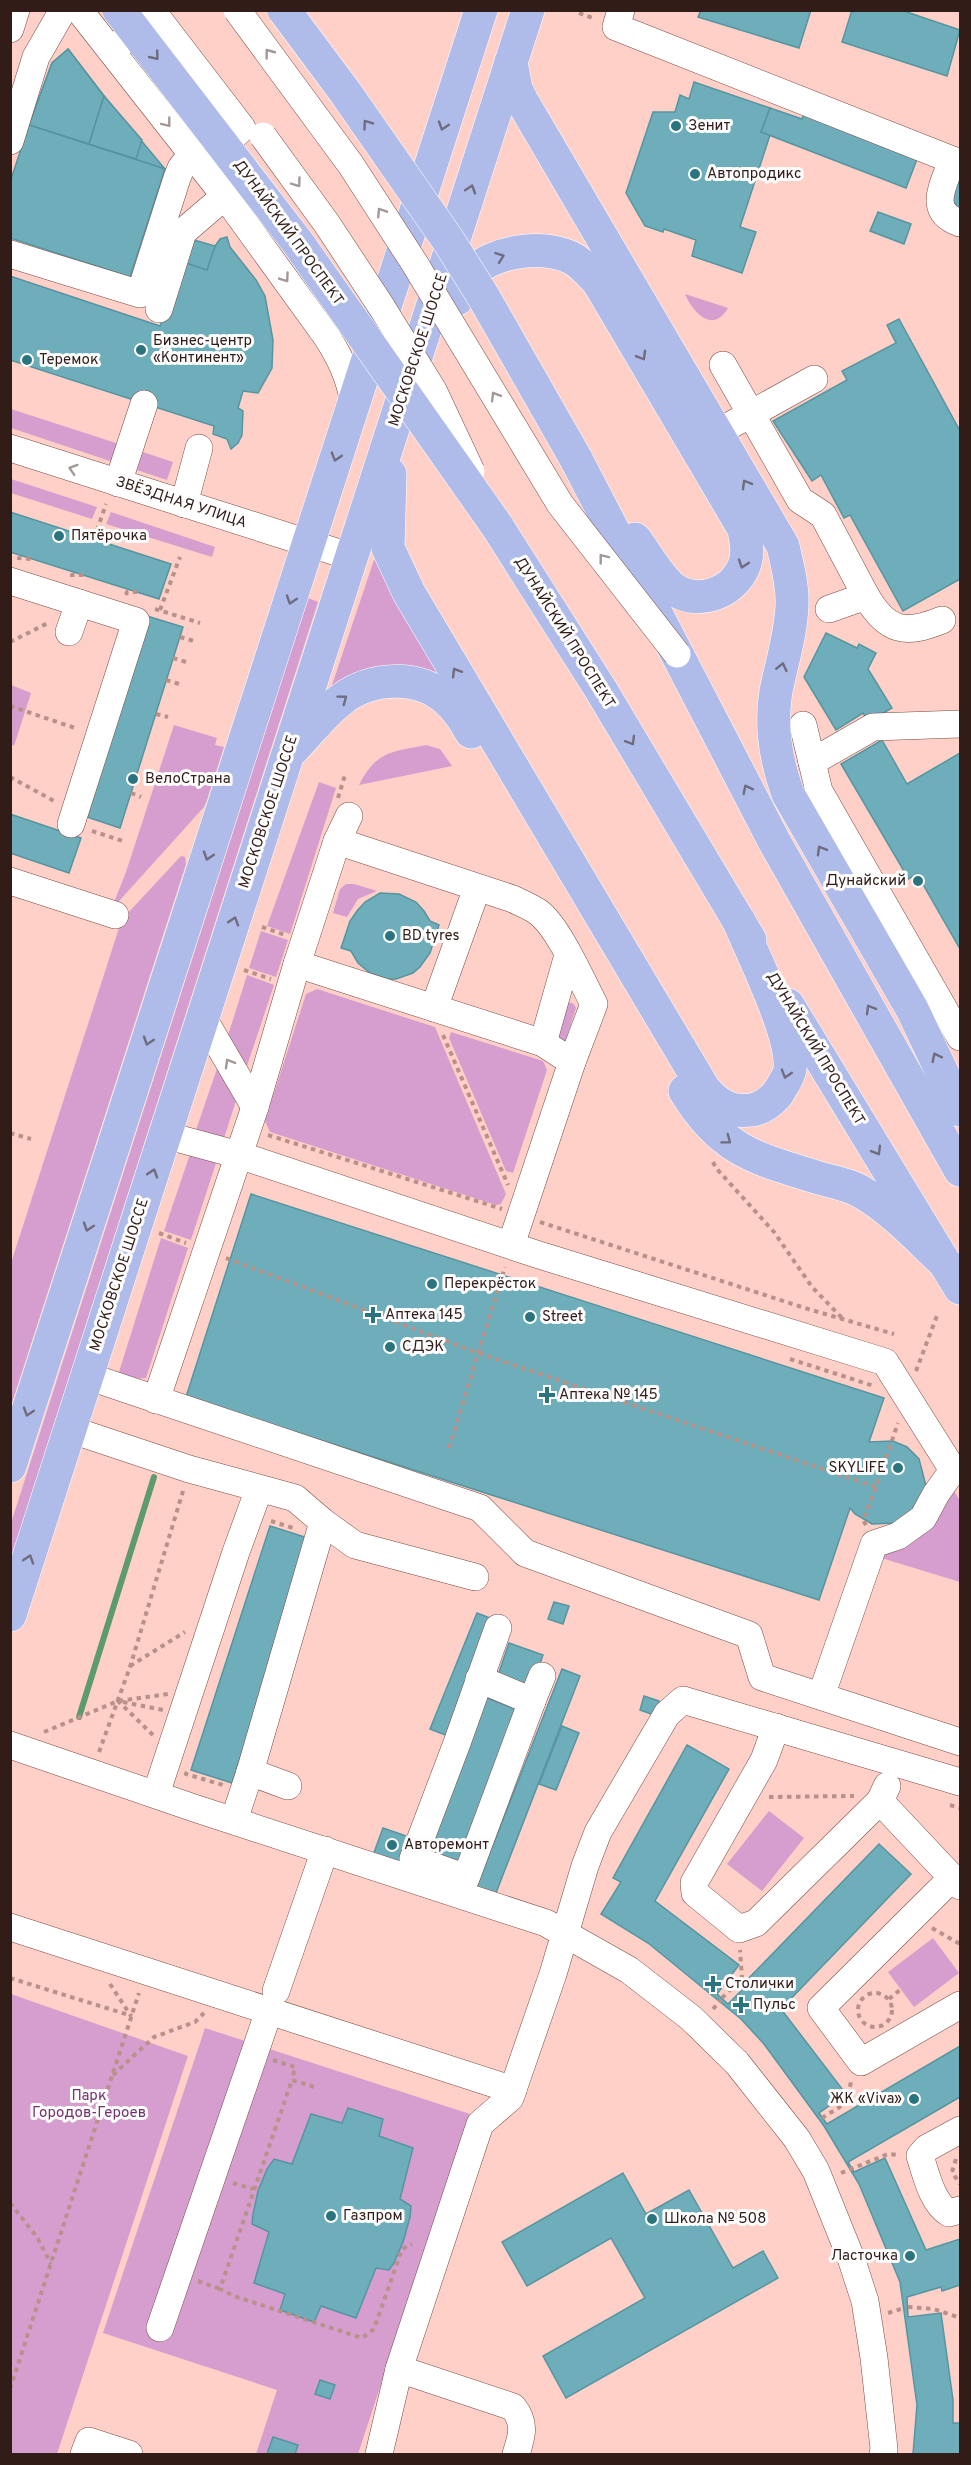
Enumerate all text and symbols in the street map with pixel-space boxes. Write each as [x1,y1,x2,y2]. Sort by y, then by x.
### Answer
one-way arrow [148,49,159,60]
one-way arrow [265,49,276,60]
one-way arrow [160,116,171,127]
place label: Зенит [688,117,731,136]
one-way arrow [363,119,374,130]
marker: Зенит [669,119,683,133]
one-way arrow [438,120,451,131]
street label: ДУНАЙСКИЙ ПРОСПЕКТ [229,155,349,310]
place label: Автопродикс [707,165,802,184]
marker: Автопродикс [688,167,702,181]
one-way arrow [290,177,301,188]
one-way arrow [463,184,476,195]
one-way arrow [378,208,389,219]
one-way arrow [495,252,505,265]
one-way arrow [278,271,289,282]
street label: МОСКОВСКОЕ ШОССЕ [385,271,453,429]
place label: Бизнес-центр «Континент» [153,332,252,368]
marker: Бизнес-центр «Континент» [134,343,148,357]
one-way arrow [635,350,646,360]
place label: Теремок [39,351,99,370]
marker: Теремок [20,353,34,367]
one-way arrow [491,392,502,402]
one-way arrow [331,452,343,462]
one-way arrow [68,463,79,476]
street label: ЗВЁЗДНАЯ УЛИЦА [113,472,249,533]
one-way arrow [742,480,753,490]
place label: Пятёрочка [71,527,147,546]
marker: Пятёрочка [52,529,66,543]
street label: ДУНАЙСКИЙ ПРОСПЕКТ [509,552,620,712]
one-way arrow [599,554,610,565]
one-way arrow [738,558,750,569]
one-way arrow [286,594,298,605]
one-way arrow [774,662,787,672]
one-way arrow [452,668,463,678]
one-way arrow [336,696,347,707]
street label: МОСКОВСКОЕ ШОССЕ [235,733,303,891]
one-way arrow [624,735,636,745]
place label: ВелоСтрана [145,770,231,789]
marker: ВелоСтрана [126,772,140,786]
one-way arrow [743,784,755,795]
one-way arrow [817,846,828,856]
one-way arrow [203,850,215,861]
place label: Дунайский [825,872,906,891]
marker: Дунайский [911,874,925,888]
one-way arrow [226,916,239,927]
place label: BD tyres [402,927,459,946]
marker: BD tyres [383,929,397,943]
street label: ДУНАЙСКИЙ ПРОСПЕКТ [762,968,870,1129]
one-way arrow [865,1005,877,1015]
one-way arrow [143,1035,155,1046]
one-way arrow [932,1053,943,1063]
one-way arrow [225,1059,236,1069]
one-way arrow [781,1069,793,1079]
one-way arrow [720,1133,731,1144]
one-way arrow [870,1145,882,1155]
one-way arrow [146,1168,158,1179]
street label: МОСКОВСКОЕ ШОССЕ [86,1196,154,1354]
one-way arrow [83,1221,95,1232]
place label: Перекрёсток [444,1275,536,1294]
marker: Перекрёсток [425,1277,439,1291]
place label: Аптека 145 [385,1306,463,1325]
marker: Аптека 145 [366,1308,380,1322]
place label: Street [542,1308,583,1327]
marker: Street [523,1310,537,1324]
place label: СДЭК [402,1338,444,1357]
marker: СДЭК [383,1340,397,1354]
place label: Аптека № 145 [559,1386,658,1405]
marker: Аптека № 145 [540,1388,554,1402]
one-way arrow [23,1406,35,1417]
place label: SKYLIFE [829,1459,886,1478]
marker: SKYLIFE [891,1461,905,1475]
one-way arrow [22,1554,34,1565]
place label: Авторемонт [404,1836,489,1855]
marker: Авторемонт [385,1838,399,1852]
place label: Столички [725,1975,794,1994]
marker: Столички [706,1977,720,1991]
place label: Пульс [753,1996,796,2015]
marker: Пульс [734,1998,748,2012]
park label: Парк Городов-Героев [32,2087,146,2123]
place label: ЖК «Viva» [830,2090,902,2109]
marker: ЖК «Viva» [907,2092,921,2106]
place label: Газпром [343,2207,403,2226]
marker: Газпром [324,2209,338,2223]
place label: Школа № 508 [664,2210,766,2229]
marker: Школа № 508 [645,2212,659,2226]
place label: Ласточка [831,2247,898,2266]
marker: Ласточка [903,2249,917,2263]

